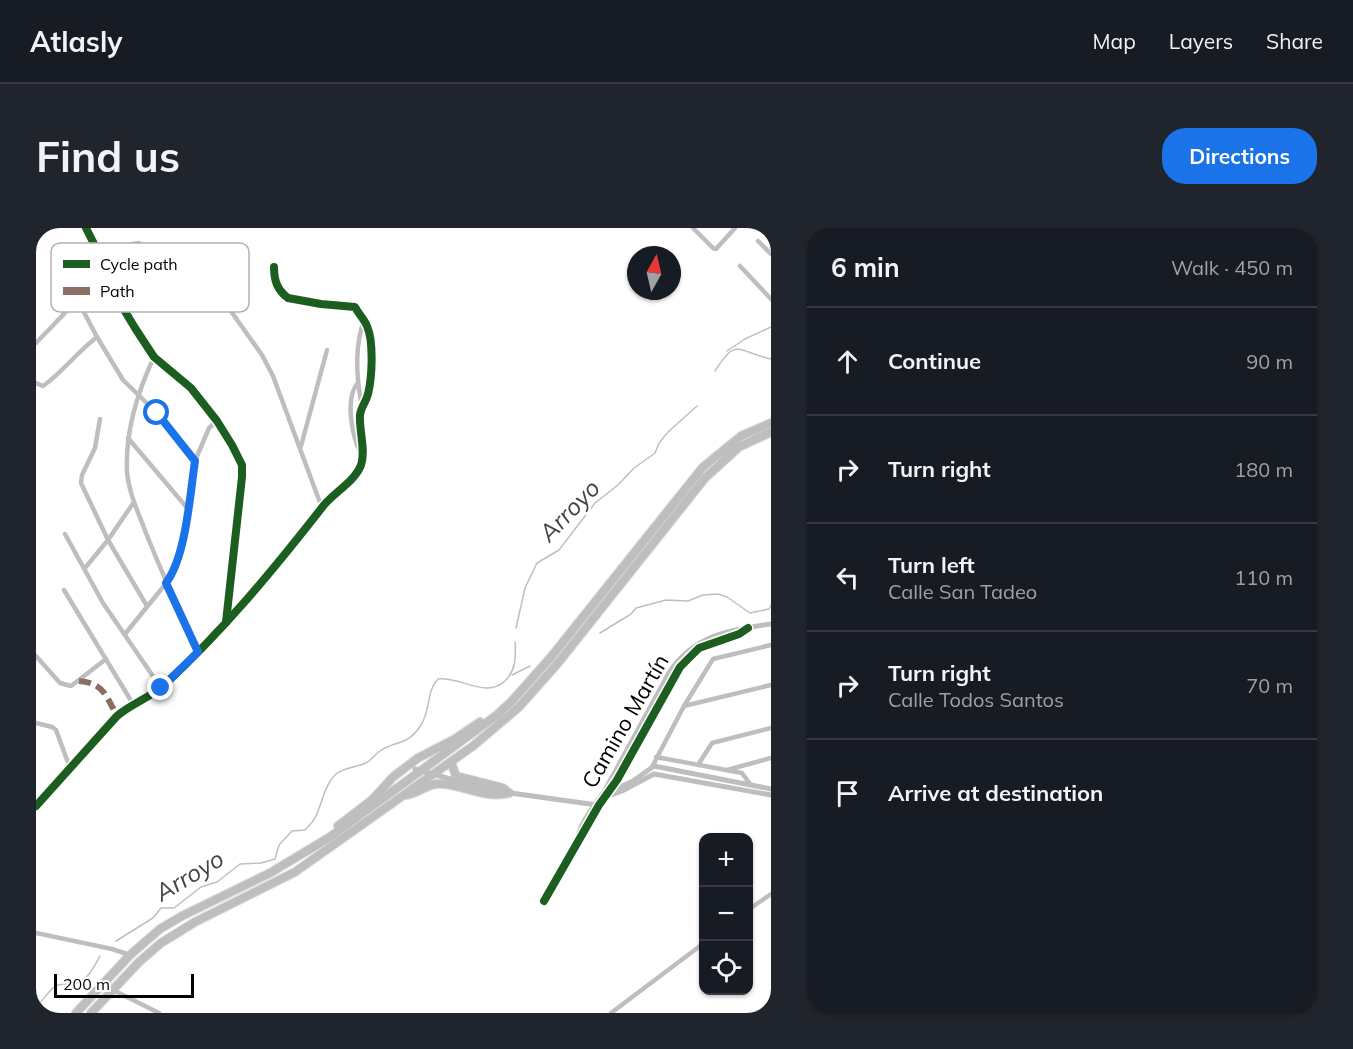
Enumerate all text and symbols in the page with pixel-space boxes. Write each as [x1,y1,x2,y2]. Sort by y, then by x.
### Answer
text: Atlasly [30,24,122,59]
text: Map [1093,28,1136,54]
text: Layers [1169,28,1233,54]
text: Share [1266,28,1323,54]
button: Directions [1162,128,1317,184]
text: Find us [36,130,180,183]
legend [51,243,249,312]
north arrow [627,246,681,300]
text: 6 min [831,251,900,284]
text: Cycle path [100,254,178,274]
text: Walk · 450 m [1171,255,1293,280]
text: Path [100,281,135,301]
icon: ahead [831,345,864,378]
text: Continue [888,347,981,375]
text: 90 m [1246,349,1293,374]
route start [143,399,169,425]
icon: right [831,453,864,486]
text: Turn right [888,455,991,483]
text: 180 m [1234,457,1293,482]
water label: Arroyo [532,473,606,548]
text: Turn left [888,551,975,579]
icon: left [831,561,864,594]
text: 110 m [1234,565,1293,590]
text: Calle San Tadeo [888,579,1037,604]
street label: Camino Martín [575,649,675,793]
text: Turn right [888,659,991,687]
icon: right [831,669,864,702]
text: 70 m [1246,673,1293,698]
route end [147,674,173,700]
text: Calle Todos Santos [888,687,1064,712]
icon: arrive [831,777,864,810]
text: Arrive at destination [888,779,1103,807]
map controls [699,833,753,995]
button: + [699,833,753,887]
water label: Arroyo [148,843,229,908]
button: − [699,887,753,941]
button: locate [699,941,753,995]
scale bar [54,971,194,998]
text: 200 m [63,974,110,994]

